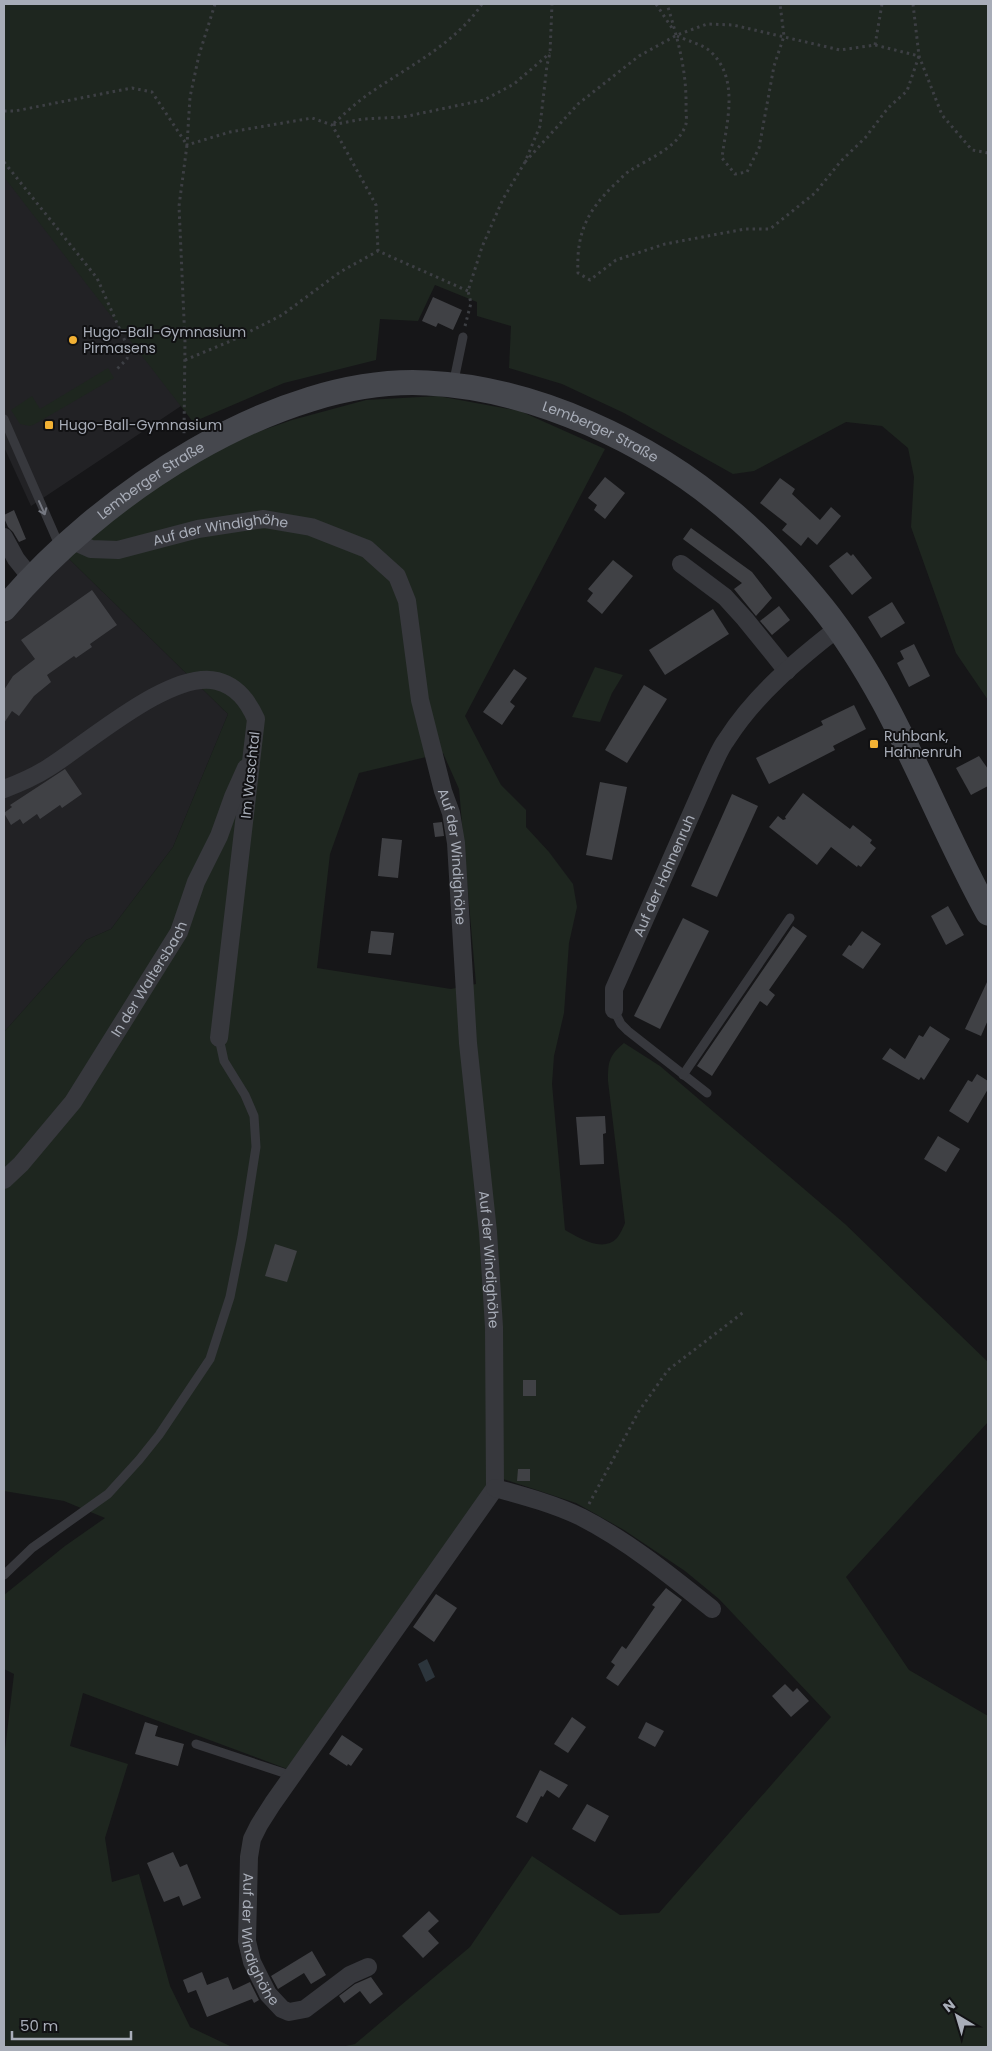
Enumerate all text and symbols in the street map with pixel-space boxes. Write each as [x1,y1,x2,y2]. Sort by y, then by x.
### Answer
place label: Hugo-Ball-Gymnasium Pirmasens [83,322,246,358]
marker: Hugo-Ball-Gymnasium Pirmasens [67,334,79,346]
street label: Lemberger Straße [540,396,663,467]
place label: Hugo-Ball-Gymnasium [59,415,222,435]
marker: Hugo-Ball-Gymnasium [43,419,55,431]
street label: Lemberger Straße [93,437,208,524]
one-way arrow [38,500,48,515]
street label: Auf der Windighöhe [150,509,290,551]
place label: Ruhbank, Hahnenruh [884,726,962,762]
street label: Im Waschtal [235,730,265,820]
marker: Ruhbank, Hahnenruh [868,738,880,750]
street label: Auf der Windighöhe [433,785,471,926]
street label: Auf der Hahnenruh [628,811,700,940]
street label: In der Waltersbach [106,919,192,1041]
street label: Auf der Windighöhe [474,1190,504,1329]
street label: Auf der Windighöhe [237,1873,284,2010]
north arrow [932,1991,982,2041]
text: N [939,1995,959,2017]
scale bar [12,2008,131,2040]
text: 50 m [20,2015,58,2036]

